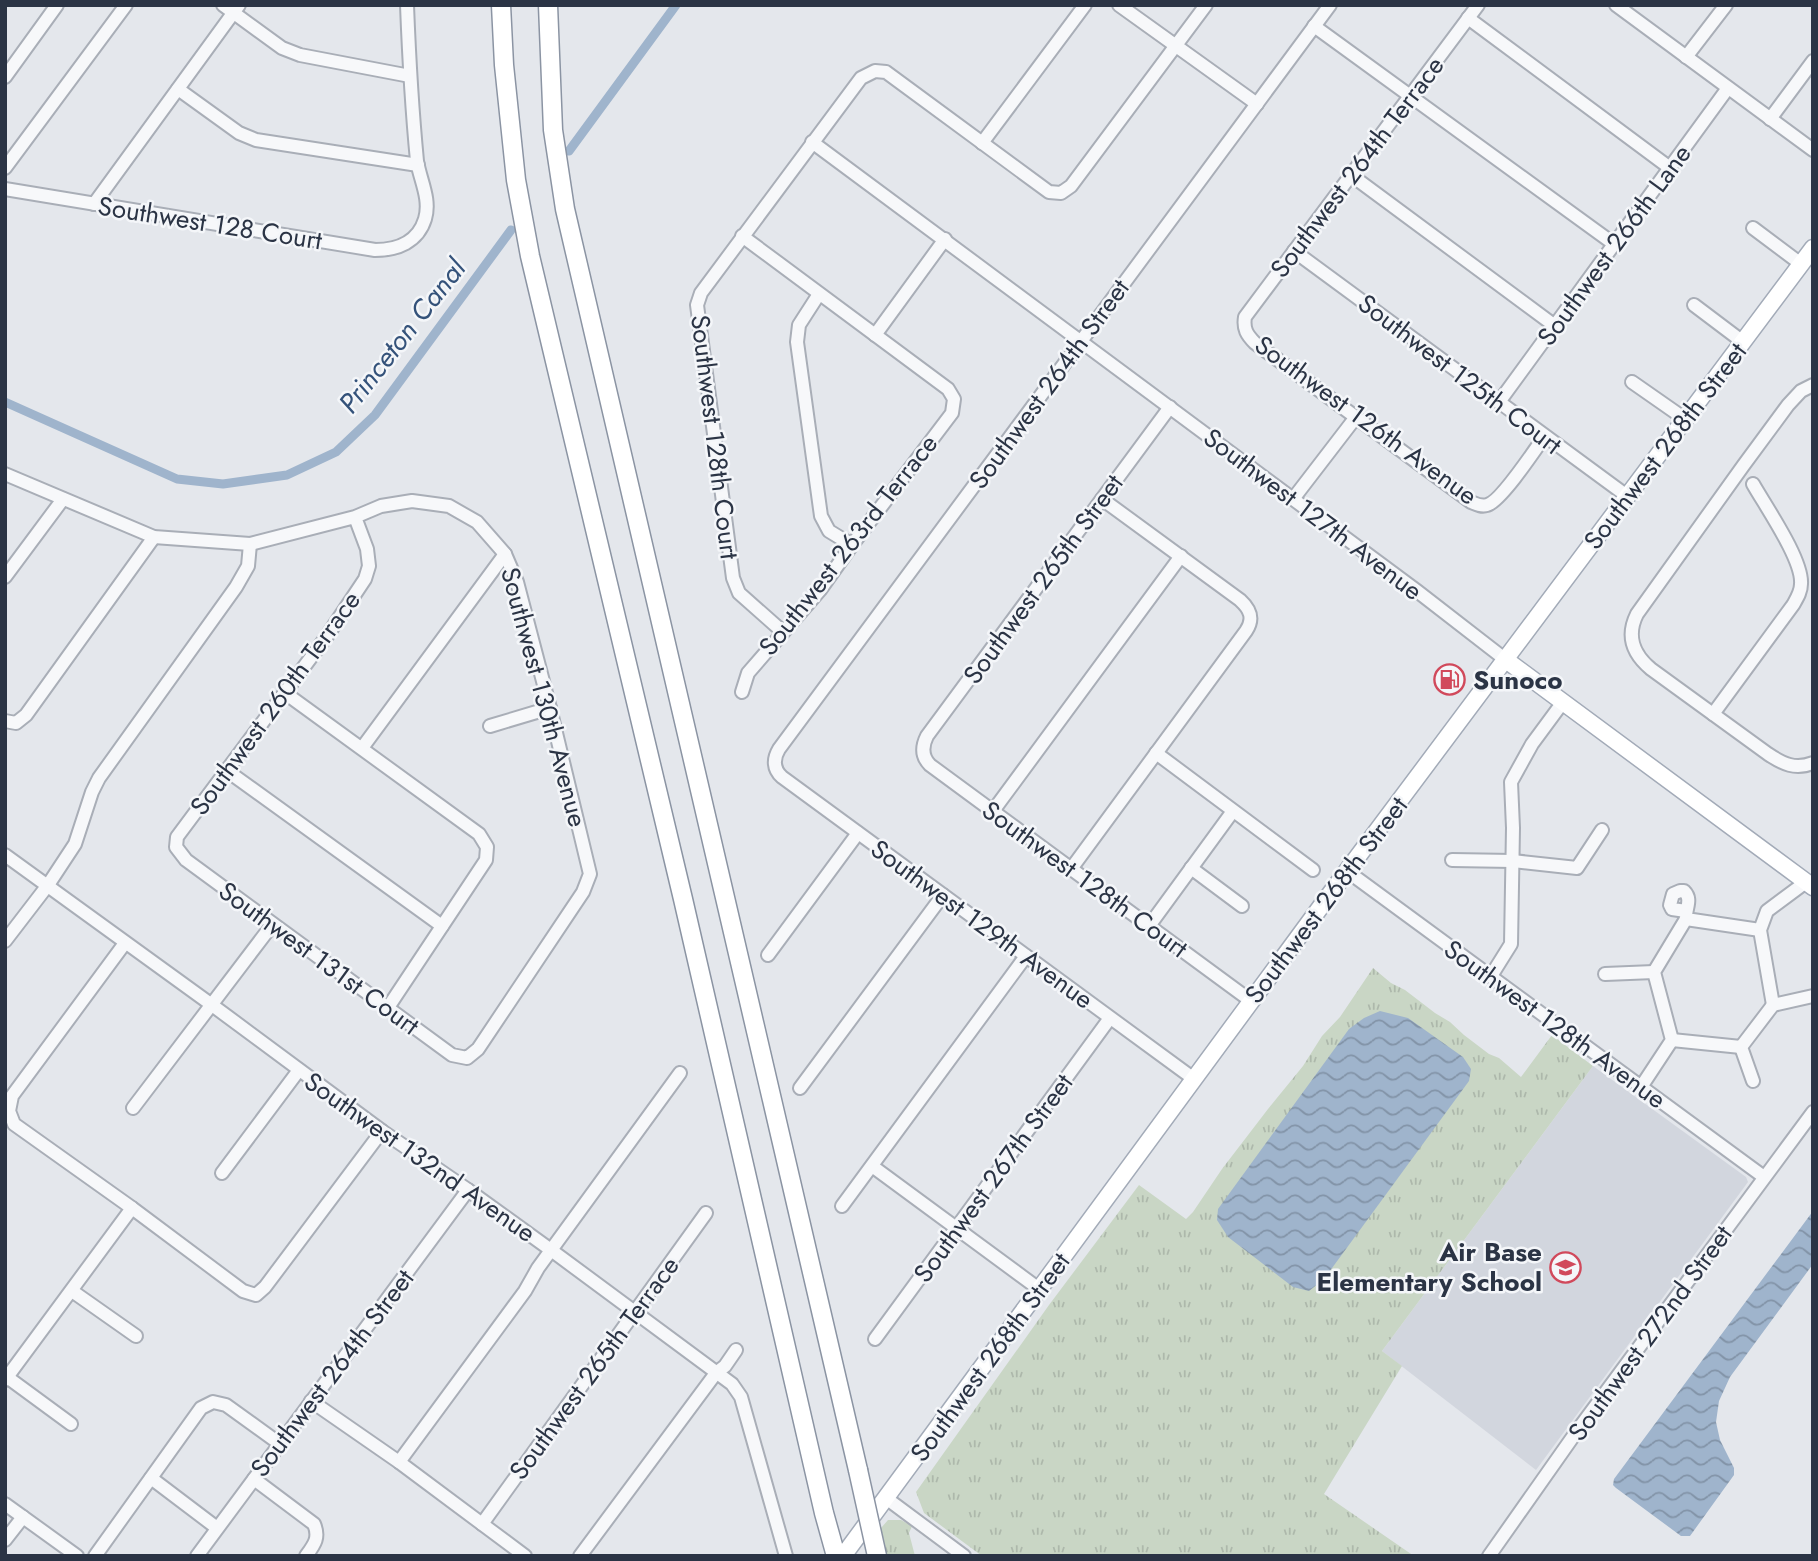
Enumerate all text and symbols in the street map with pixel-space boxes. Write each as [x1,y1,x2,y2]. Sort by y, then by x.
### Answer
street label: Southwest 264th Terrace [1261,48,1453,286]
street label: Southwest 266th Lane [1528,136,1700,354]
street label: Southwest 128 Court [95,187,326,260]
water label: Princeton Canal [329,249,477,422]
street label: Southwest 264th Street [960,270,1139,497]
street label: Southwest 125th Court [1350,285,1571,464]
street label: Southwest 128th Court [681,312,749,562]
street label: Southwest 126th Avenue [1247,326,1485,514]
street label: Southwest 268th Street [1574,334,1756,558]
street label: Southwest 127th Avenue [1195,419,1431,609]
street label: Southwest 263rd Terrace [749,426,947,664]
street label: Southwest 265th Street [954,466,1133,692]
street label: Southwest 130th Avenue [491,563,597,831]
street label: Southwest 260th Terrace [181,583,369,823]
place label: Sunoco [1473,661,1563,699]
fuel station icon: Sunoco [1433,663,1467,697]
street label: Southwest 268th Street [1235,788,1417,1012]
street label: Southwest 128th Court [974,791,1196,967]
street label: Southwest 129th Avenue [863,830,1101,1018]
street label: Southwest 131st Court [211,872,428,1044]
street label: Southwest 128th Avenue [1436,930,1674,1118]
street label: Southwest 132nd Avenue [296,1063,544,1251]
street label: Southwest 267th Street [904,1065,1082,1290]
street label: Southwest 272nd Street [1559,1217,1742,1449]
place label: Air Base Elementary School [1317,1233,1542,1301]
street label: Southwest 268th Street [901,1244,1080,1470]
street label: Southwest 265th Terrace [500,1248,688,1488]
school or university icon: Air Base Elementary School [1548,1250,1582,1284]
street label: Southwest 264th Street [241,1260,423,1485]

